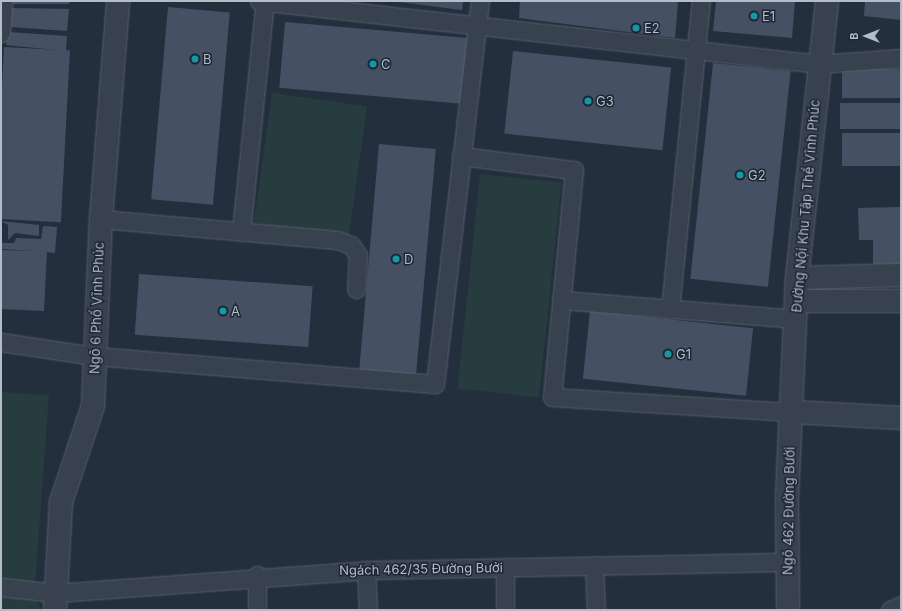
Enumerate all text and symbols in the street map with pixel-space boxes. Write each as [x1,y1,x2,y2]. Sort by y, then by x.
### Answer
place label: E1 [762,8,775,24]
marker: E1 [749,11,759,21]
north arrow [846,16,886,56]
place label: E2 [644,20,660,36]
marker: E2 [631,23,641,33]
text: B [847,32,861,40]
place label: B [203,51,212,67]
marker: B [190,54,200,64]
place label: C [381,56,390,72]
marker: C [368,59,378,69]
place label: G3 [596,93,614,109]
marker: G3 [583,96,593,106]
street label: Đường Nội Khu Tập Thể Vĩnh Phúc [789,99,823,313]
place label: G2 [748,167,766,183]
marker: G2 [735,170,745,180]
street label: Ngõ 6 Phố Vĩnh Phúc [87,242,107,374]
place label: D [404,251,413,267]
marker: D [391,254,401,264]
place label: A [231,303,240,319]
marker: A [218,306,228,316]
place label: G1 [676,346,691,362]
marker: G1 [663,349,673,359]
street label: Ngõ 462 Đường Bưởi [780,447,798,575]
street label: Ngách 462/35 Đường Bưởi [339,560,503,578]

